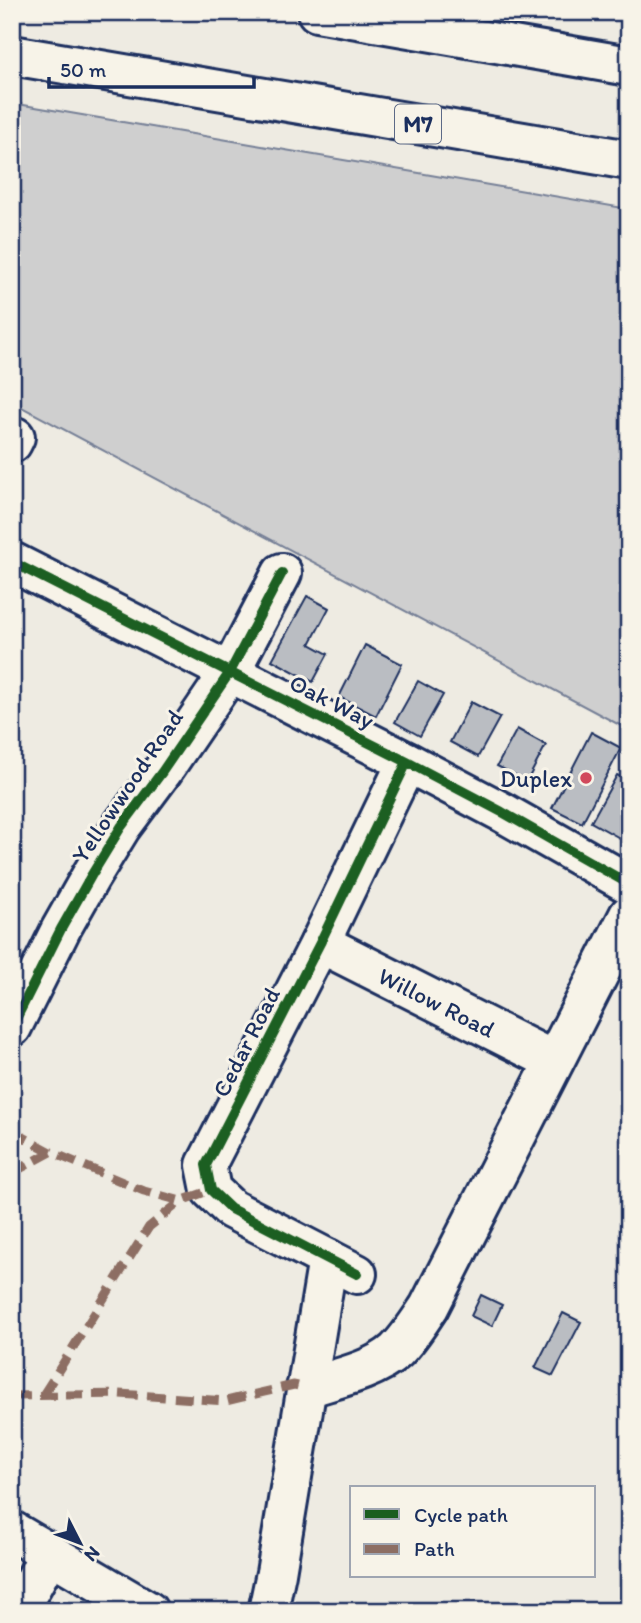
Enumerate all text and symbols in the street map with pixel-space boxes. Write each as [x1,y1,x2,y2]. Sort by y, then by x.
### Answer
scale bar [49,46,254,90]
text: 50 m [60,57,107,82]
road number: M7 [395,105,441,144]
street label: Oak Way [285,667,379,735]
street label: Yellowwood Road [65,704,189,868]
place label: Duplex [500,764,572,793]
marker: Duplex [578,770,594,786]
street label: Willow Road [374,961,500,1043]
street label: Cedar Road [206,982,286,1102]
legend [350,1486,596,1578]
text: Cycle path [414,1502,508,1527]
north arrow [46,1508,116,1578]
text: Path [414,1536,455,1561]
text: N [79,1542,105,1567]

